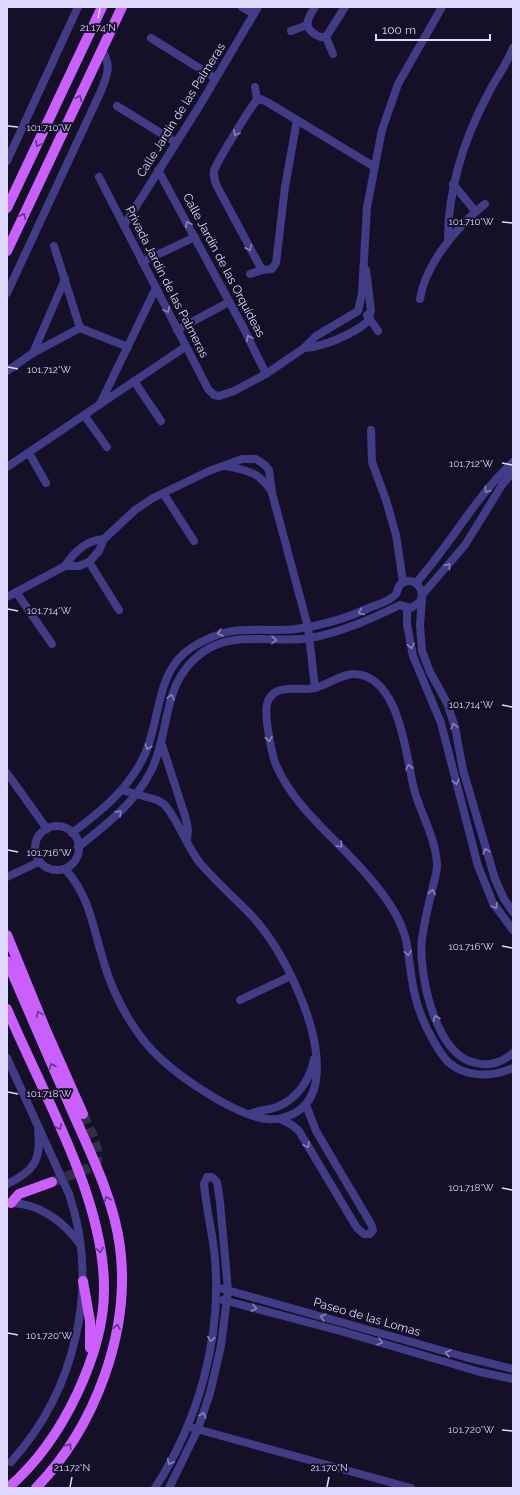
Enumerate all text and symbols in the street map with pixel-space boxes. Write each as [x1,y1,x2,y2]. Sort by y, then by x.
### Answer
scale bar [376,16,490,42]
text: 21.174°N [80,22,116,33]
text: 100 m [382,23,416,37]
street label: Calle Jardín de las Palmeras [134,40,228,180]
one-way arrow [74,95,82,103]
text: 101.710°W [27,122,72,133]
one-way arrow [234,129,241,136]
one-way arrow [35,139,43,147]
street label: Calle Jardín de las Orquídeas [180,191,268,339]
street label: Privada Jardín de las Palmeras [123,204,212,360]
one-way arrow [18,212,26,220]
text: 101.710°W [449,216,494,227]
one-way arrow [185,220,193,228]
one-way arrow [245,244,252,251]
one-way arrow [162,305,169,313]
one-way arrow [246,335,254,343]
text: 101.712°W [27,364,72,375]
text: 101.712°W [449,458,494,469]
one-way arrow [484,486,491,493]
one-way arrow [444,563,451,570]
text: 101.714°W [27,605,72,616]
one-way arrow [358,607,365,615]
one-way arrow [217,628,224,637]
one-way arrow [271,636,277,644]
one-way arrow [407,643,415,649]
one-way arrow [166,694,175,701]
text: 101.714°W [449,699,494,710]
one-way arrow [450,722,458,729]
one-way arrow [265,736,273,742]
one-way arrow [144,744,152,751]
one-way arrow [406,763,414,770]
one-way arrow [451,779,459,786]
one-way arrow [114,810,122,818]
one-way arrow [335,840,343,848]
text: 101.716°W [26,847,72,858]
one-way arrow [482,848,491,855]
one-way arrow [428,888,436,895]
one-way arrow [490,902,497,909]
text: 101.716°W [448,941,494,952]
one-way arrow [403,950,412,956]
one-way arrow [36,1010,44,1018]
one-way arrow [433,1015,441,1023]
one-way arrow [49,1063,57,1070]
text: 101.718°W [27,1088,72,1099]
one-way arrow [55,1123,63,1130]
one-way arrow [303,1141,310,1148]
text: 101.718°W [449,1182,494,1193]
one-way arrow [104,1196,112,1203]
one-way arrow [96,1247,104,1253]
street label: Paseo de las Lomas [312,1295,422,1339]
one-way arrow [250,1303,257,1312]
one-way arrow [320,1313,327,1322]
one-way arrow [112,1324,121,1330]
text: 101.720°W [26,1330,72,1341]
one-way arrow [207,1336,216,1342]
one-way arrow [376,1337,383,1346]
one-way arrow [445,1349,451,1357]
one-way arrow [198,1411,207,1418]
text: 101.720°W [448,1424,494,1435]
one-way arrow [64,1443,71,1450]
one-way arrow [167,1457,175,1465]
text: 21.172°N [54,1462,90,1473]
text: 21.170°N [310,1462,348,1473]

